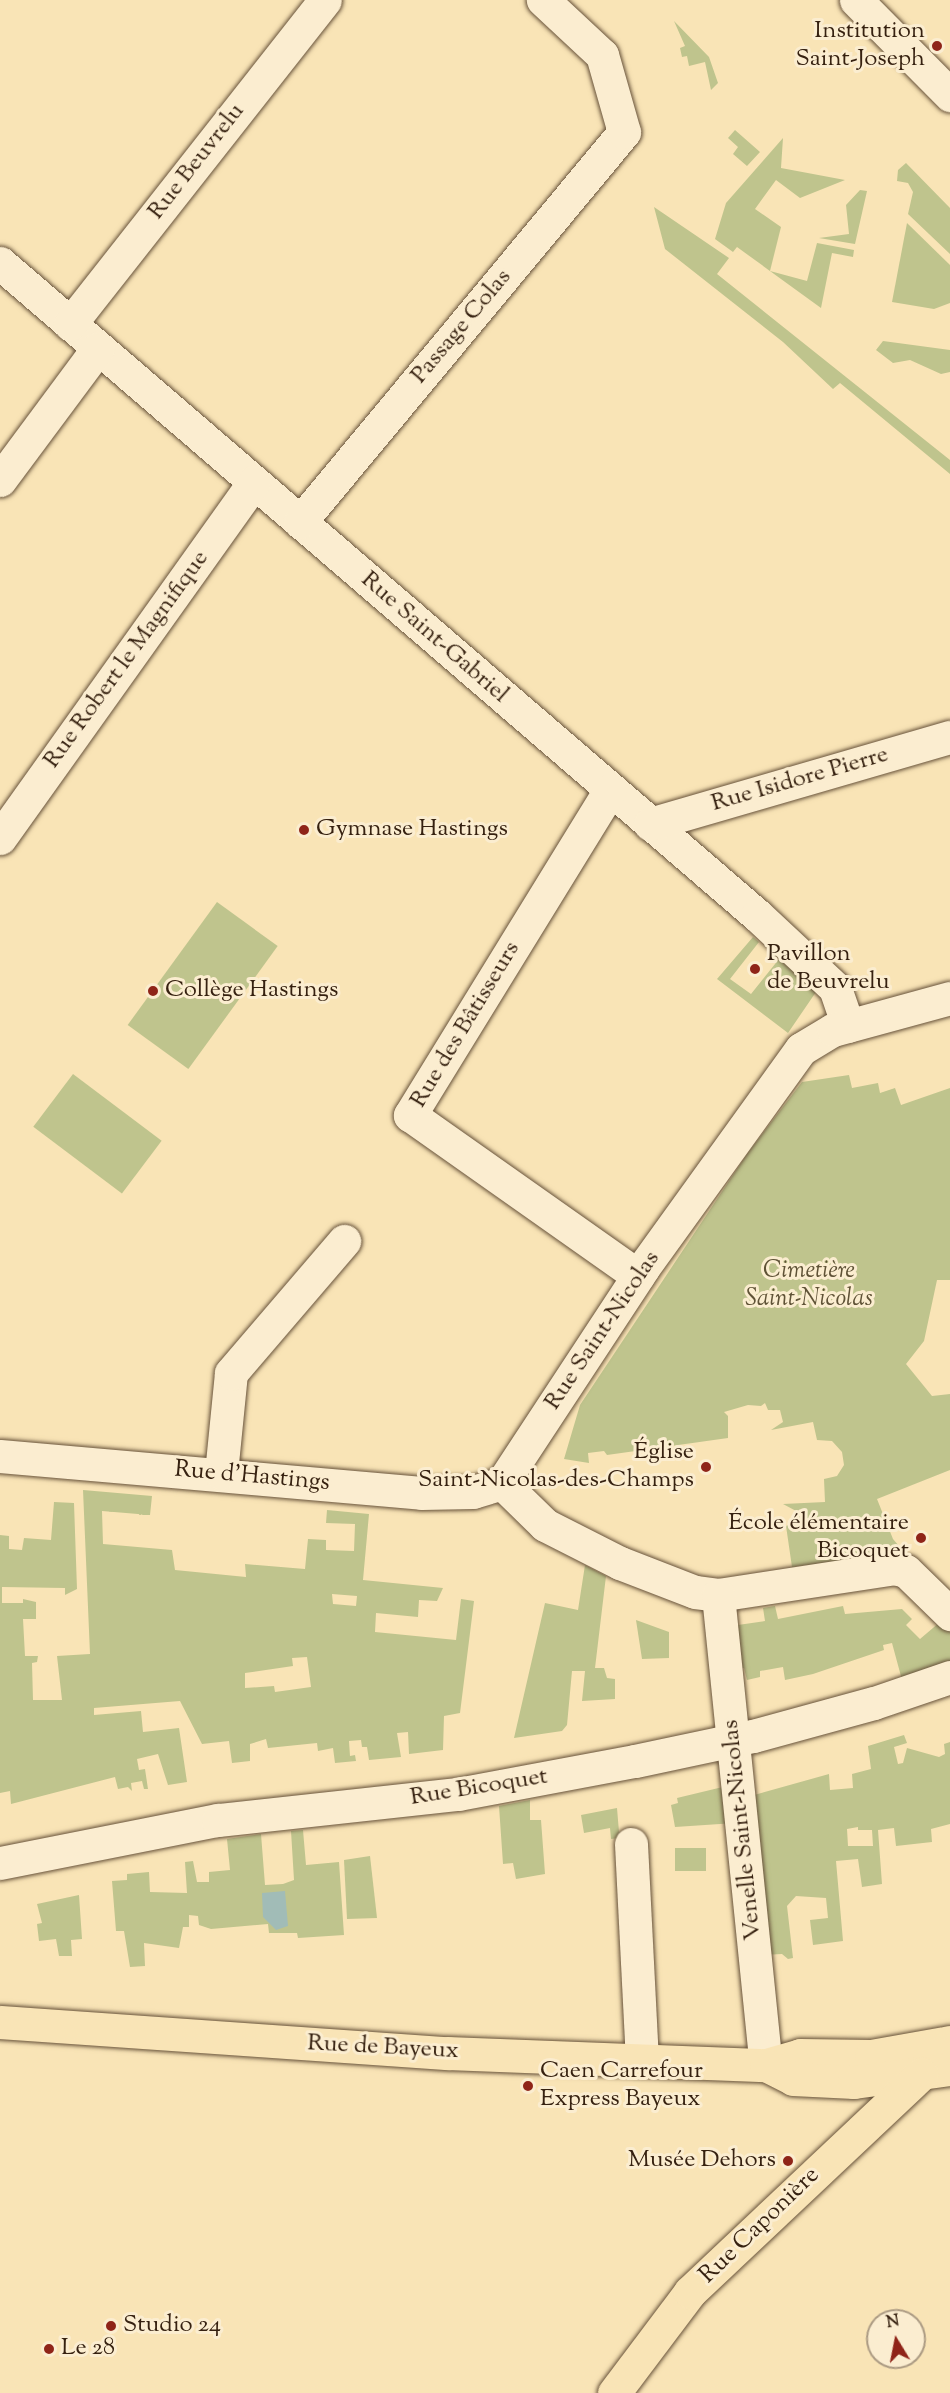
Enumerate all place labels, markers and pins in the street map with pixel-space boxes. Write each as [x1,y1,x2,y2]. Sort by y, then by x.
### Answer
place label: Institution Saint-Joseph [795,18,925,74]
marker: Institution Saint-Joseph [930,39,944,53]
place label: Gymnase Hastings [316,816,508,844]
marker: Gymnase Hastings [297,823,311,837]
place label: Pavillon de Beuvrelu [767,941,890,997]
marker: Pavillon de Beuvrelu [748,962,762,976]
place label: Collège Hastings [165,977,338,1005]
marker: Collège Hastings [146,984,160,998]
place label: Église Saint-Nicolas-des-Champs [418,1439,694,1495]
marker: Église Saint-Nicolas-des-Champs [699,1460,713,1474]
place label: École élémentaire Bicoquet [728,1510,909,1566]
marker: École élémentaire Bicoquet [914,1531,928,1545]
place label: Caen Carrefour Express Bayeux [540,2058,703,2114]
marker: Caen Carrefour Express Bayeux [521,2079,535,2093]
place label: Musée Dehors [628,2147,776,2175]
marker: Musée Dehors [781,2154,795,2168]
place label: Studio 24 [123,2312,221,2340]
marker: Studio 24 [104,2319,118,2333]
place label: Le 28 [61,2335,115,2363]
marker: Le 28 [42,2342,56,2356]

